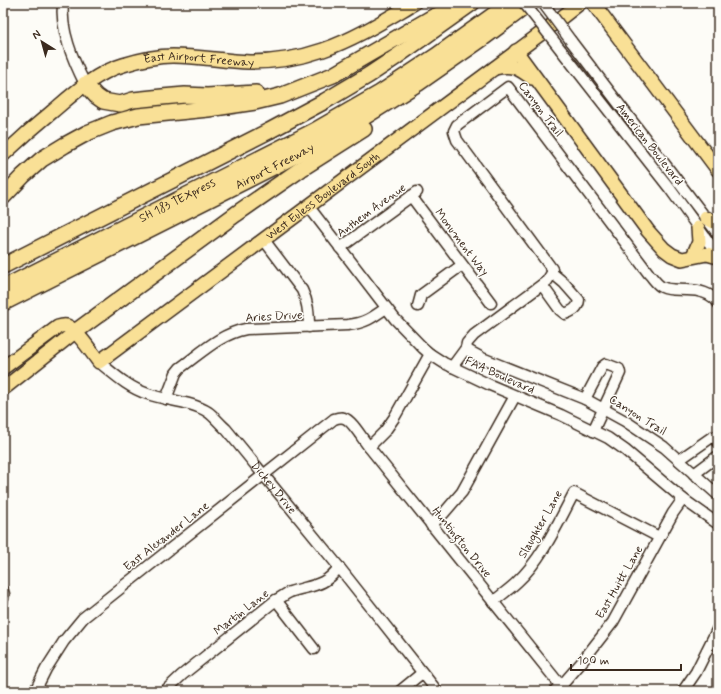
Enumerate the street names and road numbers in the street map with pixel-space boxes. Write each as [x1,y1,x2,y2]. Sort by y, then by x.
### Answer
street label: East Airport Freeway [142,49,254,71]
street label: Canyon Trail [514,79,566,140]
street label: American Boulevard [612,100,686,189]
street label: Airport Freeway [233,140,317,194]
street label: West Euless Boulevard South [263,149,383,244]
street label: SH 183 TEXpress [137,175,219,227]
street label: Anthem Avenue [334,180,409,241]
street label: Monument Way [431,206,492,280]
street label: Aries Drive [245,308,303,326]
street label: FAA Boulevard [462,353,537,398]
street label: Canyon Trail [606,392,669,440]
street label: Dickey Drive [247,458,299,518]
street label: Slaughter Lane [515,488,567,561]
street label: East Alexander Lane [120,498,213,575]
street label: Huntington Drive [427,504,495,582]
street label: East Huitt Lane [592,543,647,622]
street label: Martin Lane [211,586,273,639]

